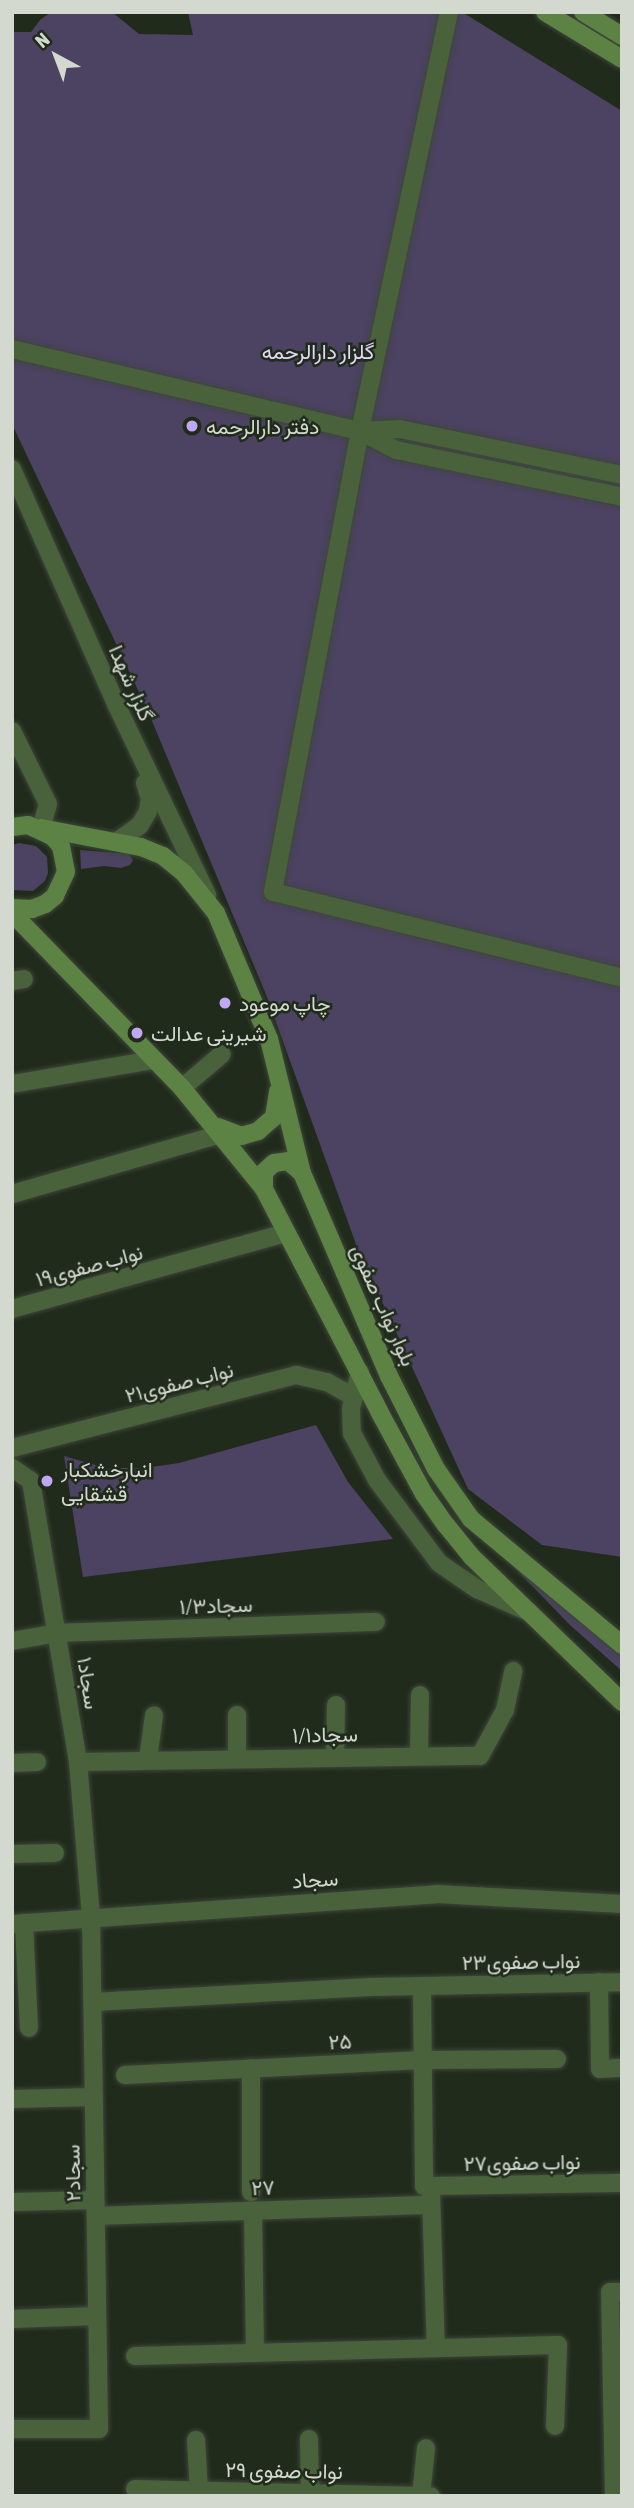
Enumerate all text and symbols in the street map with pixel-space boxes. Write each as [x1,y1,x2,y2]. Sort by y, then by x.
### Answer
north arrow [21,21,91,91]
text: N [31,28,54,52]
park label: گلزار دارالرحمه [262,338,374,364]
place label: دفتر دارالرحمه [206,413,319,439]
marker: دفتر دارالرحمه [184,418,200,434]
street label: گلزار شهدا [104,641,160,725]
place label: چاپ موعود [239,990,331,1016]
marker: چاپ موعود [217,995,233,1011]
place label: شیرینی عدالت [151,1020,267,1046]
marker: شیرینی عدالت [129,1025,145,1041]
street label: ۱۹نواب صفوی [33,1239,145,1291]
street label: بلوار نواب صفوی [346,1240,422,1370]
street label: ۲۱نواب صفوی [122,1356,236,1408]
place label: انبارخشکبار قشقایی [61,1456,153,1506]
marker: انبارخشکبار قشقایی [39,1473,55,1489]
street label: ۱/۳سجاد [179,1591,253,1619]
street label: ۱سجاد [72,1655,106,1711]
street label: ۱/۱سجاد [292,1721,358,1747]
street label: سجاد [291,1865,339,1893]
street label: ۲۳نواب صفوی [462,1947,580,1975]
street label: ۲۵ [328,2028,352,2054]
street label: ۲سجاد [59,2144,85,2202]
street label: ۲۷نواب صفوی [463,2148,581,2176]
street label: ۲۷ [251,2174,275,2200]
street label: نواب صفوی ۲۹ [225,2456,343,2484]

